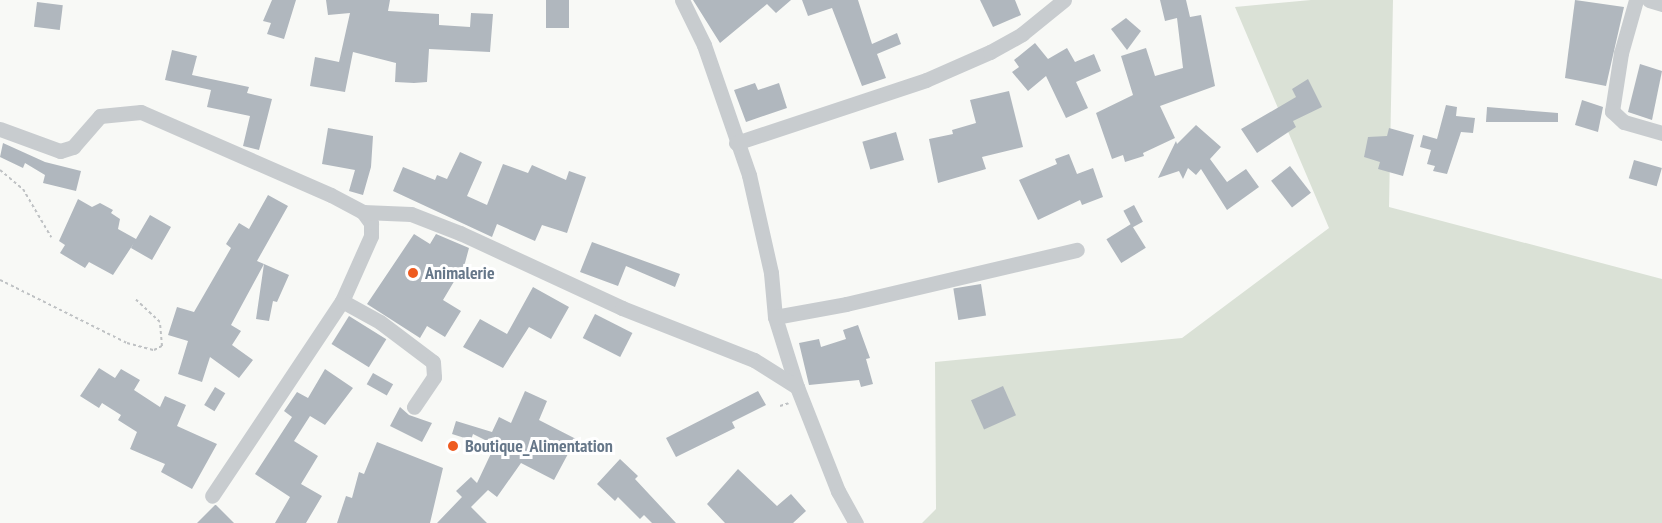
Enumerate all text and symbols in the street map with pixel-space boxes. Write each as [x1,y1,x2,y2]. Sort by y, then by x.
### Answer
place label: Animalerie [425,262,495,284]
marker: Animalerie [406,266,420,280]
place label: Boutique_Alimentation [465,435,613,457]
marker: Boutique_Alimentation [446,439,460,453]

